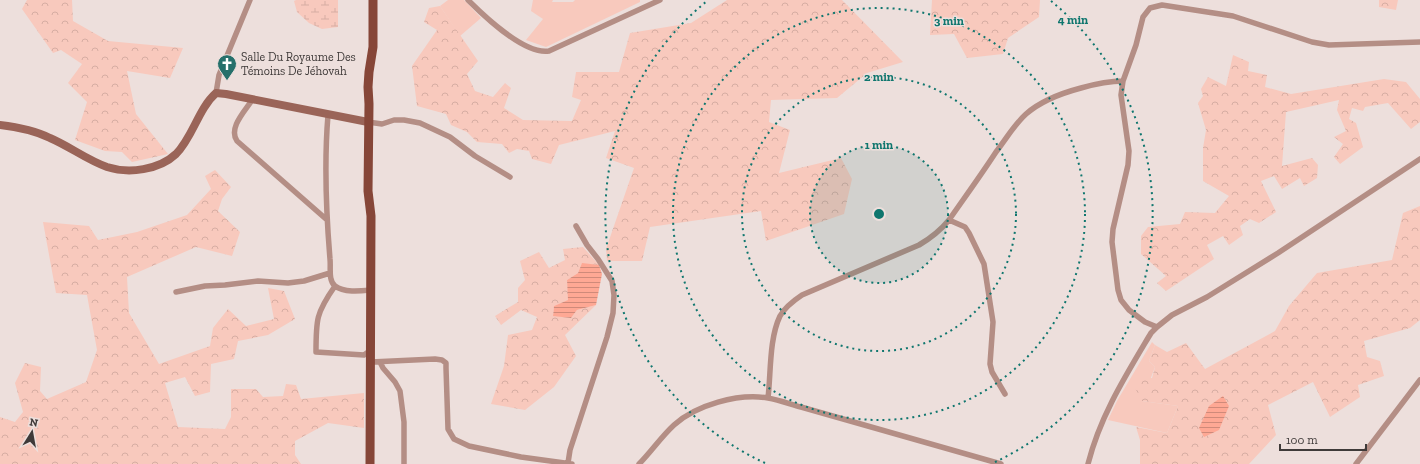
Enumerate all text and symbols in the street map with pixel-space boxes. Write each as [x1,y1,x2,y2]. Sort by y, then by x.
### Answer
text: 4 min [1058,13,1088,27]
text: 3 min [934,14,964,28]
place label: Salle Du Royaume Des Témoins De Jéhovah [241,50,356,78]
church icon: Salle Du Royaume Des Témoins De Jéhovah [216,53,238,81]
text: 2 min [864,70,894,84]
text: 1 min [865,138,893,152]
centre of rings [872,207,886,221]
north arrow [12,412,52,452]
text: N [28,415,40,430]
scale bar [1280,426,1366,452]
text: 100 m [1286,433,1318,447]

